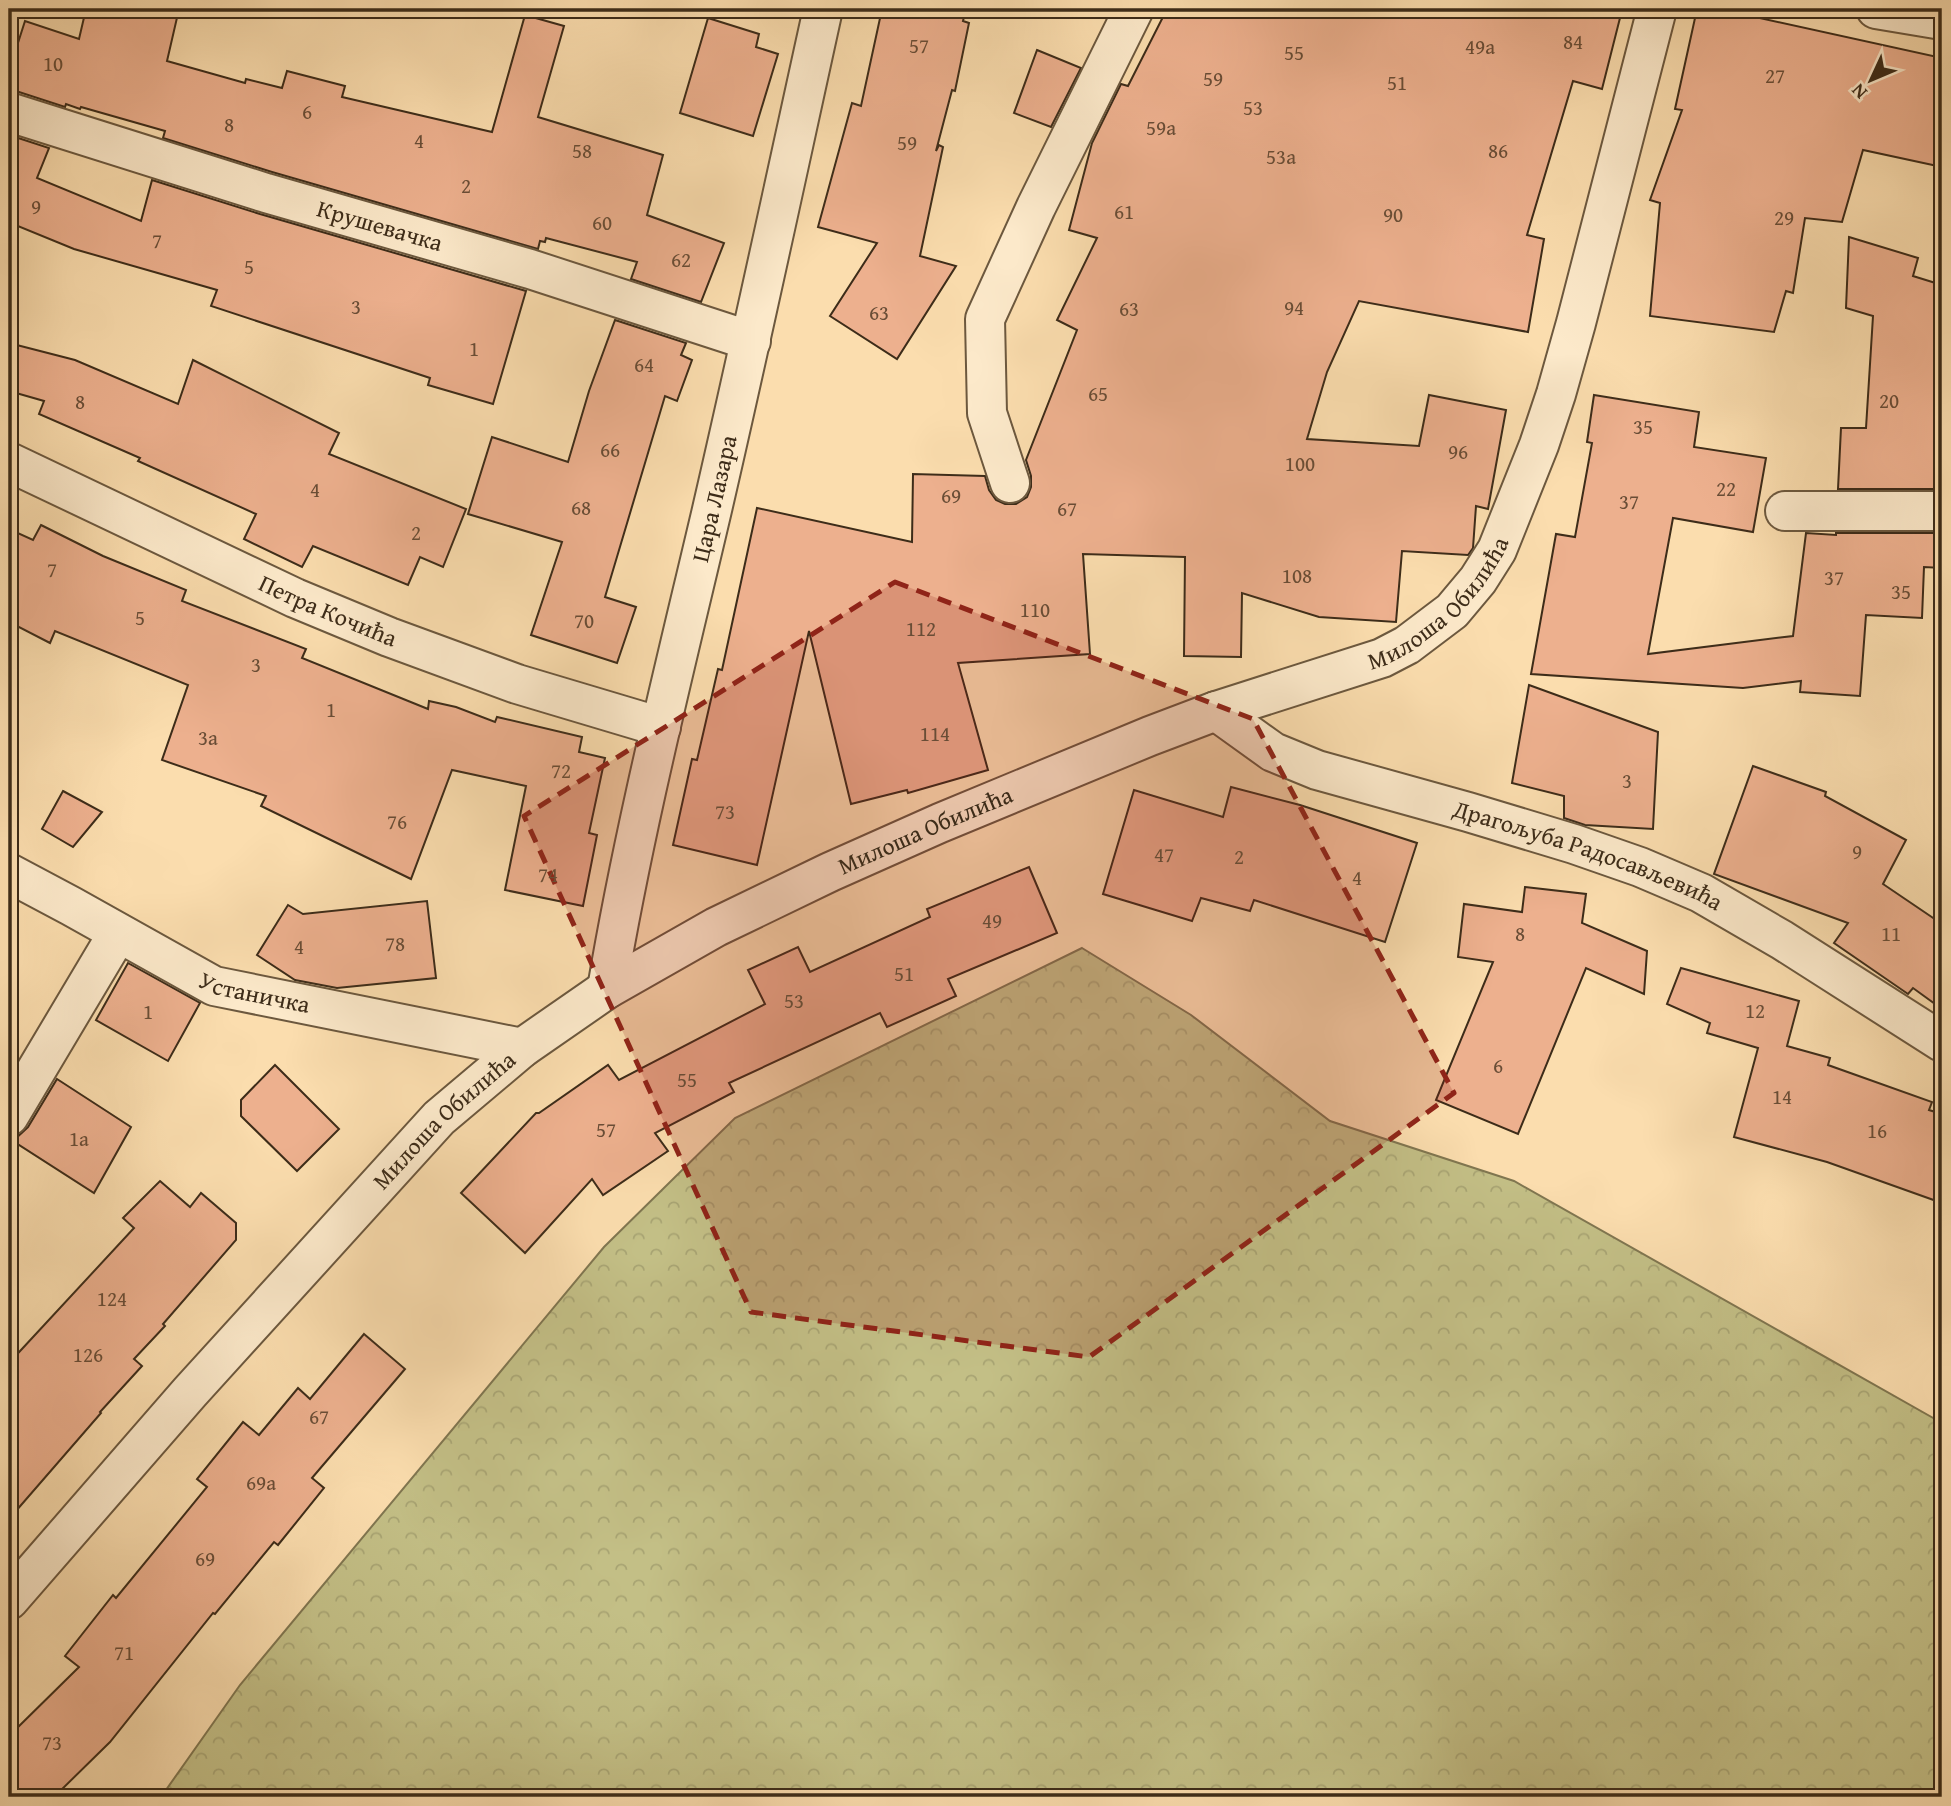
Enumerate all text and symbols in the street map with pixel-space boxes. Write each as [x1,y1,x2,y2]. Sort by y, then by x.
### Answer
house number: 84 [1563,26,1583,57]
house number: 57 [909,30,929,61]
house number: 49a [1465,31,1495,62]
house number: 55 [1284,37,1304,68]
north arrow [1836,46,1906,116]
house number: 10 [43,48,63,79]
house number: 27 [1765,60,1785,91]
house number: 59 [1203,63,1223,94]
house number: 51 [1387,67,1407,98]
text: N [1844,77,1873,106]
house number: 53 [1243,92,1263,123]
house number: 6 [302,96,312,127]
house number: 8 [224,109,234,140]
house number: 59a [1146,112,1176,143]
house number: 4 [414,125,424,156]
house number: 59 [897,127,917,158]
house number: 58 [572,135,592,166]
house number: 86 [1488,135,1508,166]
house number: 53a [1266,141,1296,172]
house number: 2 [461,170,471,201]
house number: 9 [31,191,41,222]
street label: Крушевачка [313,191,448,260]
house number: 61 [1114,196,1134,227]
house number: 90 [1383,199,1403,230]
house number: 29 [1774,202,1794,233]
house number: 60 [592,207,612,238]
house number: 7 [152,225,162,256]
house number: 62 [671,244,691,275]
house number: 5 [244,251,254,282]
house number: 3 [351,291,361,322]
house number: 94 [1284,292,1304,323]
house number: 63 [1119,293,1139,324]
house number: 63 [869,297,889,328]
house number: 1 [469,333,479,364]
house number: 64 [634,349,654,380]
house number: 65 [1088,378,1108,409]
house number: 20 [1879,385,1899,416]
house number: 8 [75,386,85,417]
house number: 35 [1633,411,1653,442]
street label: Цара Лазара [682,431,746,566]
house number: 66 [600,434,620,465]
house number: 96 [1448,436,1468,467]
house number: 100 [1285,448,1315,479]
house number: 22 [1716,473,1736,504]
house number: 4 [310,474,320,505]
house number: 69 [941,480,961,511]
house number: 37 [1619,486,1639,517]
house number: 68 [571,492,591,523]
house number: 67 [1057,493,1077,524]
house number: 2 [411,517,421,548]
street label: Милоша Обилића [1363,531,1518,678]
house number: 7 [47,554,57,585]
house number: 108 [1282,560,1312,591]
house number: 37 [1824,562,1844,593]
street label: Петра Кочића [253,565,402,656]
house number: 35 [1891,576,1911,607]
house number: 110 [1020,594,1050,625]
house number: 5 [135,602,145,633]
house number: 70 [574,605,594,636]
house number: 112 [906,613,936,644]
house number: 3 [251,649,261,680]
house number: 1 [326,694,336,725]
house number: 114 [920,718,950,749]
house number: 3a [198,722,218,753]
house number: 72 [551,755,571,786]
house number: 3 [1622,765,1632,796]
street label: Милоша Обилића [832,777,1018,883]
street label: Драгољуба Радосављевића [1448,790,1730,919]
house number: 73 [715,796,735,827]
house number: 76 [387,806,407,837]
house number: 9 [1852,836,1862,867]
house number: 47 [1154,839,1174,870]
house number: 2 [1234,841,1244,872]
house number: 74 [538,859,558,890]
house number: 4 [1352,862,1362,893]
house number: 49 [982,905,1002,936]
house number: 8 [1515,918,1525,949]
house number: 11 [1881,918,1901,949]
house number: 78 [385,928,405,959]
house number: 4 [294,931,304,962]
house number: 51 [894,958,914,989]
street label: Устаничка [192,963,314,1022]
house number: 53 [784,985,804,1016]
house number: 12 [1745,995,1765,1026]
house number: 1 [143,996,153,1027]
street label: Милоша Обилића [364,1042,523,1197]
house number: 6 [1493,1050,1503,1081]
house number: 55 [677,1064,697,1095]
house number: 14 [1772,1081,1792,1112]
house number: 57 [596,1114,616,1145]
house number: 16 [1867,1115,1887,1146]
house number: 1a [69,1123,89,1154]
house number: 124 [97,1283,127,1314]
house number: 126 [73,1339,103,1370]
house number: 67 [309,1401,329,1432]
house number: 69a [246,1467,276,1498]
house number: 69 [195,1543,215,1574]
house number: 71 [114,1637,134,1668]
house number: 73 [42,1727,62,1758]

